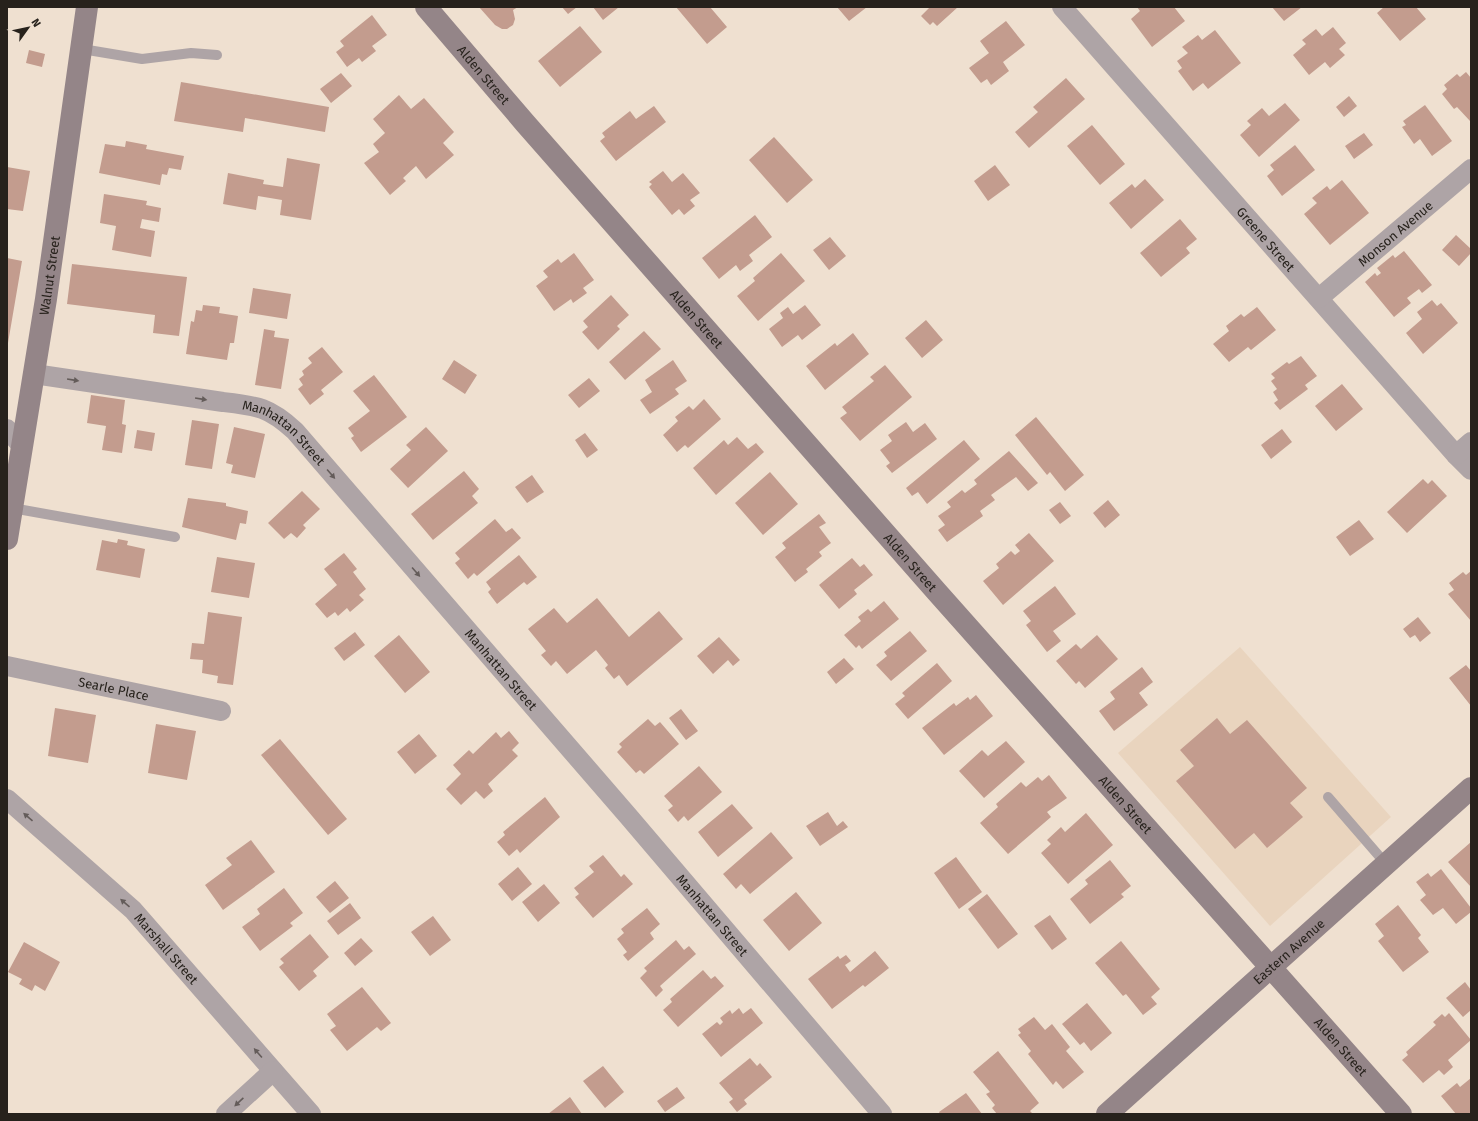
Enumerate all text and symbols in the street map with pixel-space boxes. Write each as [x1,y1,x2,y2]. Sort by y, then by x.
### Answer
north arrow [8,8,48,48]
text: N [29,16,43,29]
street label: Alden Street [454,43,513,108]
street label: Monson Avenue [1355,198,1436,270]
street label: Greene Street [1233,204,1298,275]
street label: Walnut Street [37,235,63,316]
street label: Alden Street [667,287,726,351]
one-way arrow [67,377,79,383]
one-way arrow [195,396,207,402]
street label: Manhattan Street [241,397,328,469]
one-way arrow [327,468,336,479]
street label: Alden Street [881,530,940,595]
one-way arrow [412,567,421,577]
street label: Manhattan Street [462,626,540,714]
street label: Searle Place [77,674,150,704]
street label: Alden Street [1096,773,1155,837]
one-way arrow [23,813,32,822]
street label: Manhattan Street [673,872,751,959]
one-way arrow [120,898,130,908]
street label: Marshall Street [131,910,201,988]
street label: Eastern Avenue [1250,916,1328,987]
street label: Alden Street [1311,1015,1371,1079]
one-way arrow [253,1048,262,1058]
one-way arrow [235,1097,244,1106]

